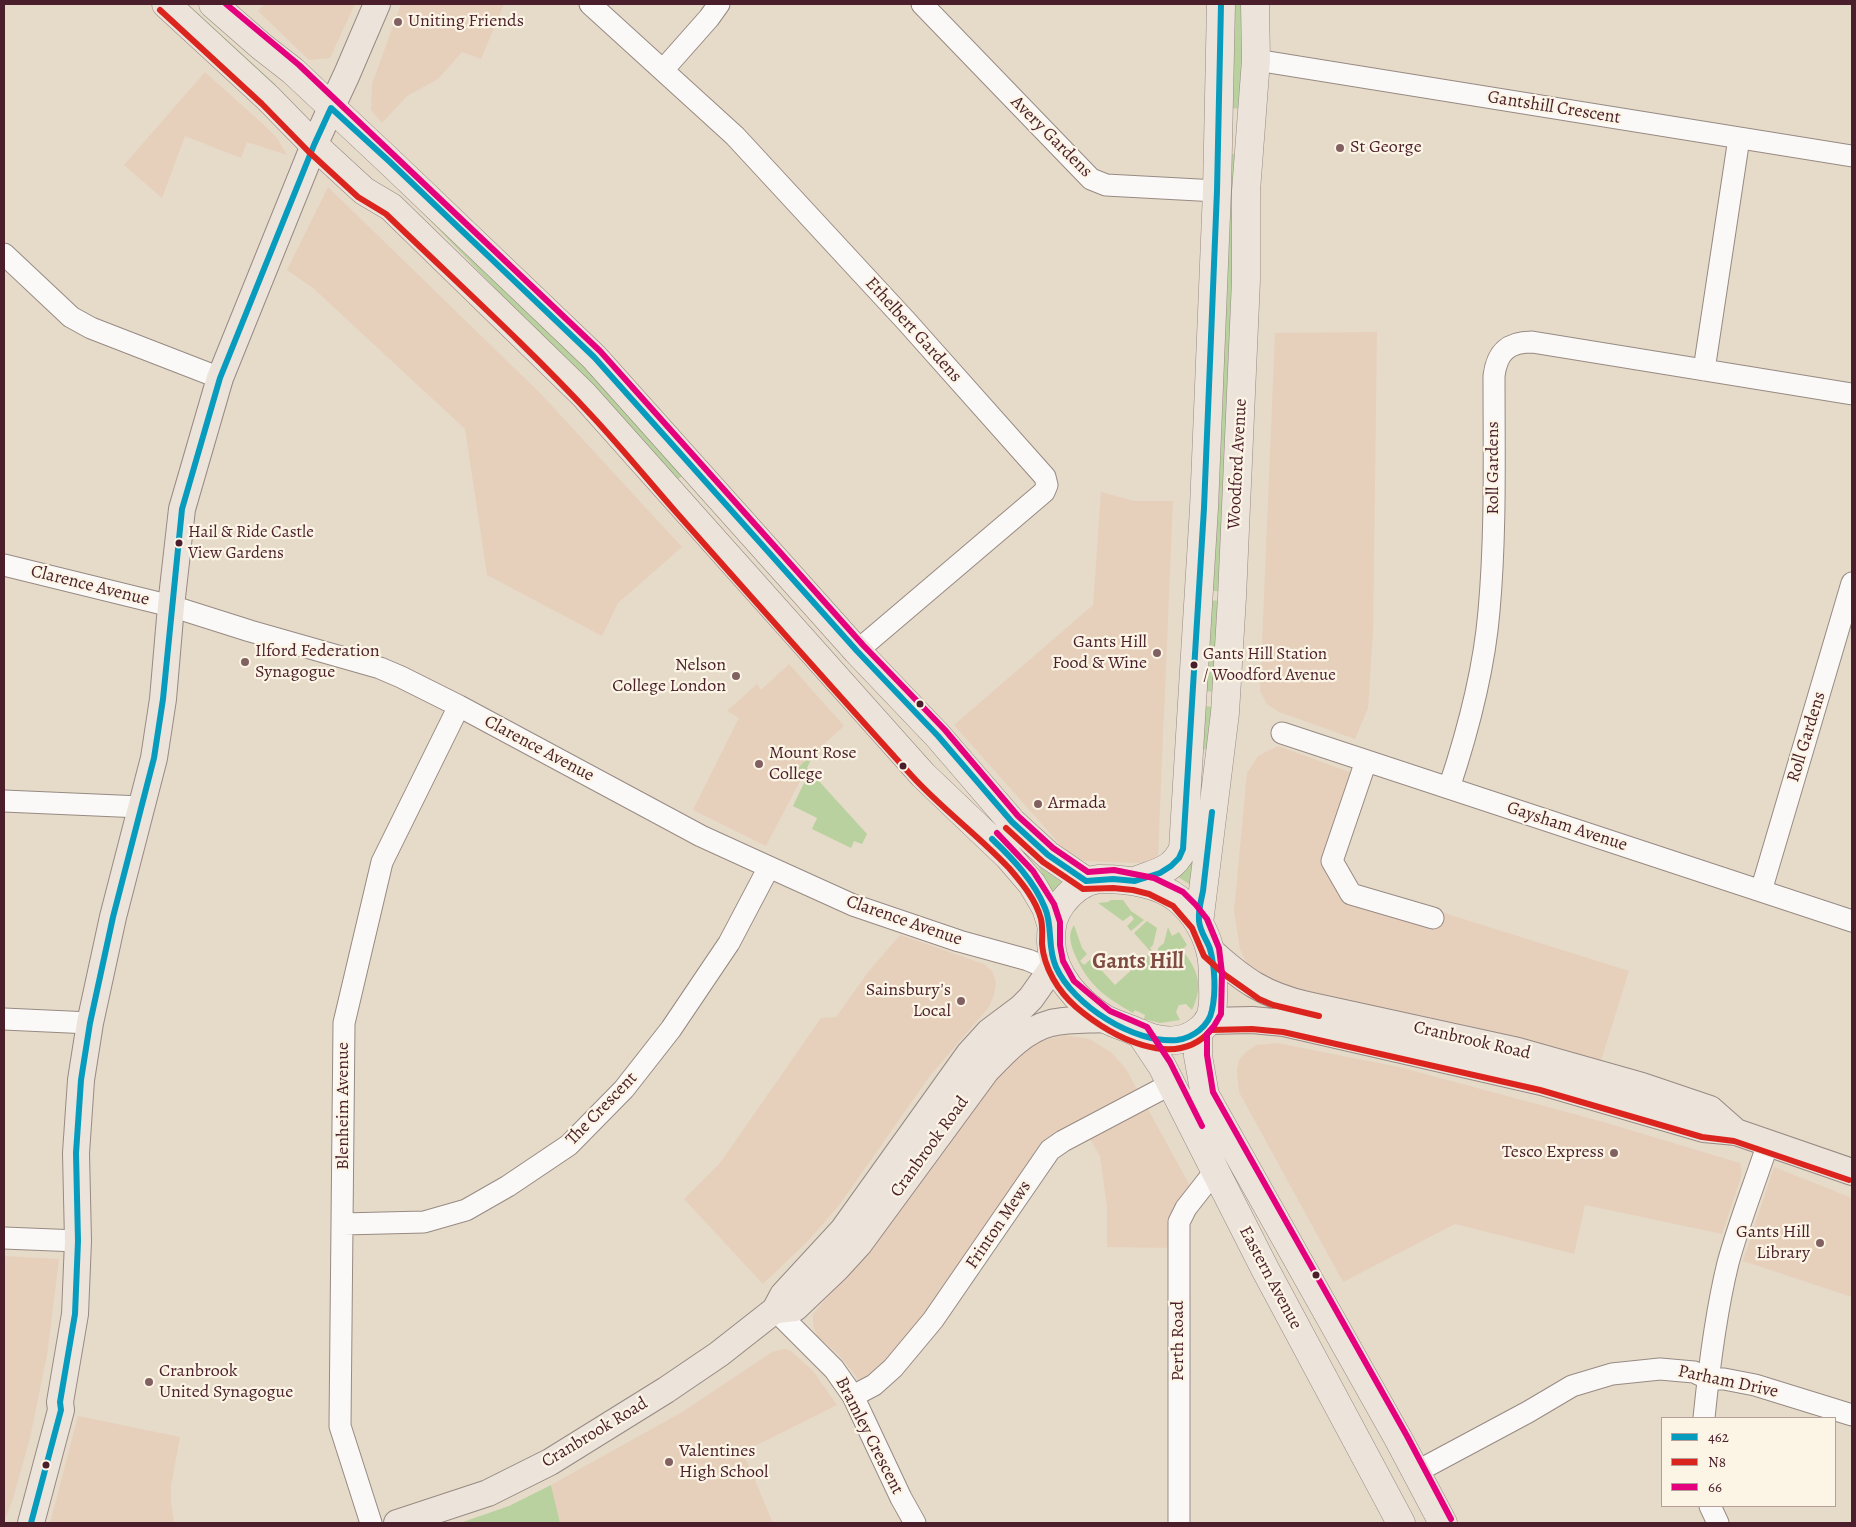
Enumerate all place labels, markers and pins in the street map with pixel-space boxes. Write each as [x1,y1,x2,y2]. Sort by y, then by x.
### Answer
place label: Uniting Friends [408,11,524,33]
marker: Uniting Friends [392,16,404,28]
place label: St George [1350,137,1422,159]
marker: St George [1334,142,1346,154]
place label: Hail & Ride Castle View Gardens [188,523,314,563]
marker: Hail & Ride Castle View Gardens [174,538,184,548]
place label: Gants Hill Food & Wine [1052,632,1147,674]
place label: Ilford Federation Synagogue [255,641,380,684]
place label: Gants Hill Station / Woodford Avenue [1203,645,1336,685]
marker: Gants Hill Food & Wine [1151,647,1163,659]
place label: Nelson College London [612,655,726,698]
marker: Ilford Federation Synagogue [239,656,251,668]
marker: Gants Hill Station / Woodford Avenue [1189,660,1199,670]
marker: Nelson College London [730,670,742,682]
unlabelled marker [915,699,925,709]
place label: Mount Rose College [769,743,857,786]
marker: Mount Rose College [753,758,765,770]
unlabelled marker [898,761,908,771]
place label: Armada [1048,793,1106,815]
marker: Armada [1032,798,1044,810]
place label: Sainsbury's Local [866,980,951,1022]
marker: Sainsbury's Local [955,995,967,1007]
place label: Tesco Express [1502,1142,1604,1164]
marker: Tesco Express [1608,1147,1620,1159]
place label: Gants Hill Library [1736,1222,1810,1264]
marker: Gants Hill Library [1814,1237,1826,1249]
unlabelled marker [1311,1270,1321,1280]
place label: Cranbrook United Synagogue [159,1361,293,1404]
marker: Cranbrook United Synagogue [143,1376,155,1388]
place label: Valentines High School [679,1441,768,1484]
marker: Valentines High School [663,1456,675,1468]
unlabelled marker [41,1460,51,1470]

